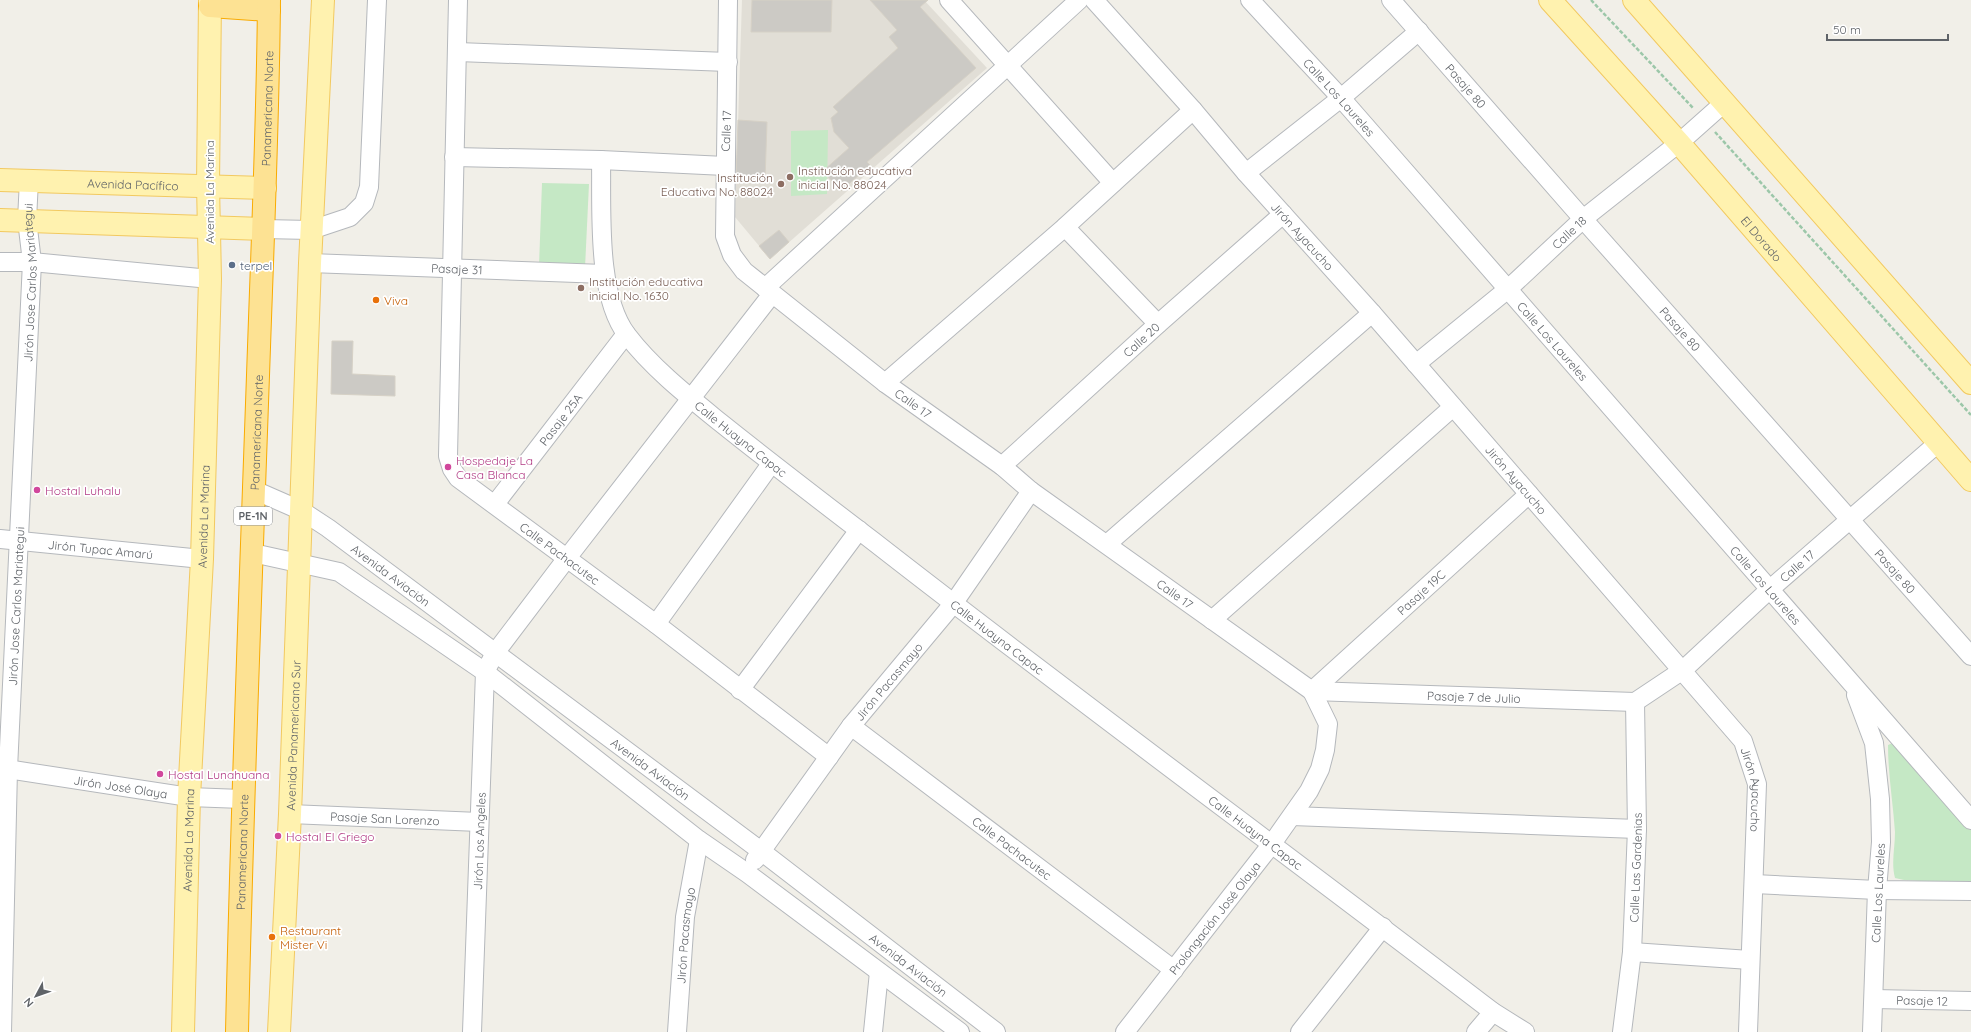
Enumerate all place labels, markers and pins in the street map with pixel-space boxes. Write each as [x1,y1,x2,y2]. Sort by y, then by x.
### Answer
place label: Institución educativa inicial No. 88024 [798,163,912,192]
place label: Institución Educativa No. 88024 [661,170,773,199]
marker: Institución educativa inicial No. 88024 [785,172,795,182]
marker: Institución Educativa No. 88024 [776,179,786,189]
place label: terpel [240,258,272,273]
marker: terpel [227,260,237,270]
place label: Institución educativa inicial No. 1630 [589,274,703,303]
marker: Institución educativa inicial No. 1630 [576,283,586,293]
place label: Viva [384,293,408,308]
marker: Viva [371,295,381,305]
place label: Hospedaje La Casa Blanca [456,453,533,482]
marker: Hospedaje La Casa Blanca [443,462,453,472]
place label: Hostal Luhalu [45,483,121,498]
marker: Hostal Luhalu [32,485,42,495]
place label: Hostal Lunahuana [168,767,269,782]
marker: Hostal Lunahuana [155,769,165,779]
place label: Hostal El Griego [286,829,375,844]
marker: Hostal El Griego [273,831,283,841]
place label: Restaurant Mister Vi [280,923,341,952]
marker: Restaurant Mister Vi [267,932,277,942]

